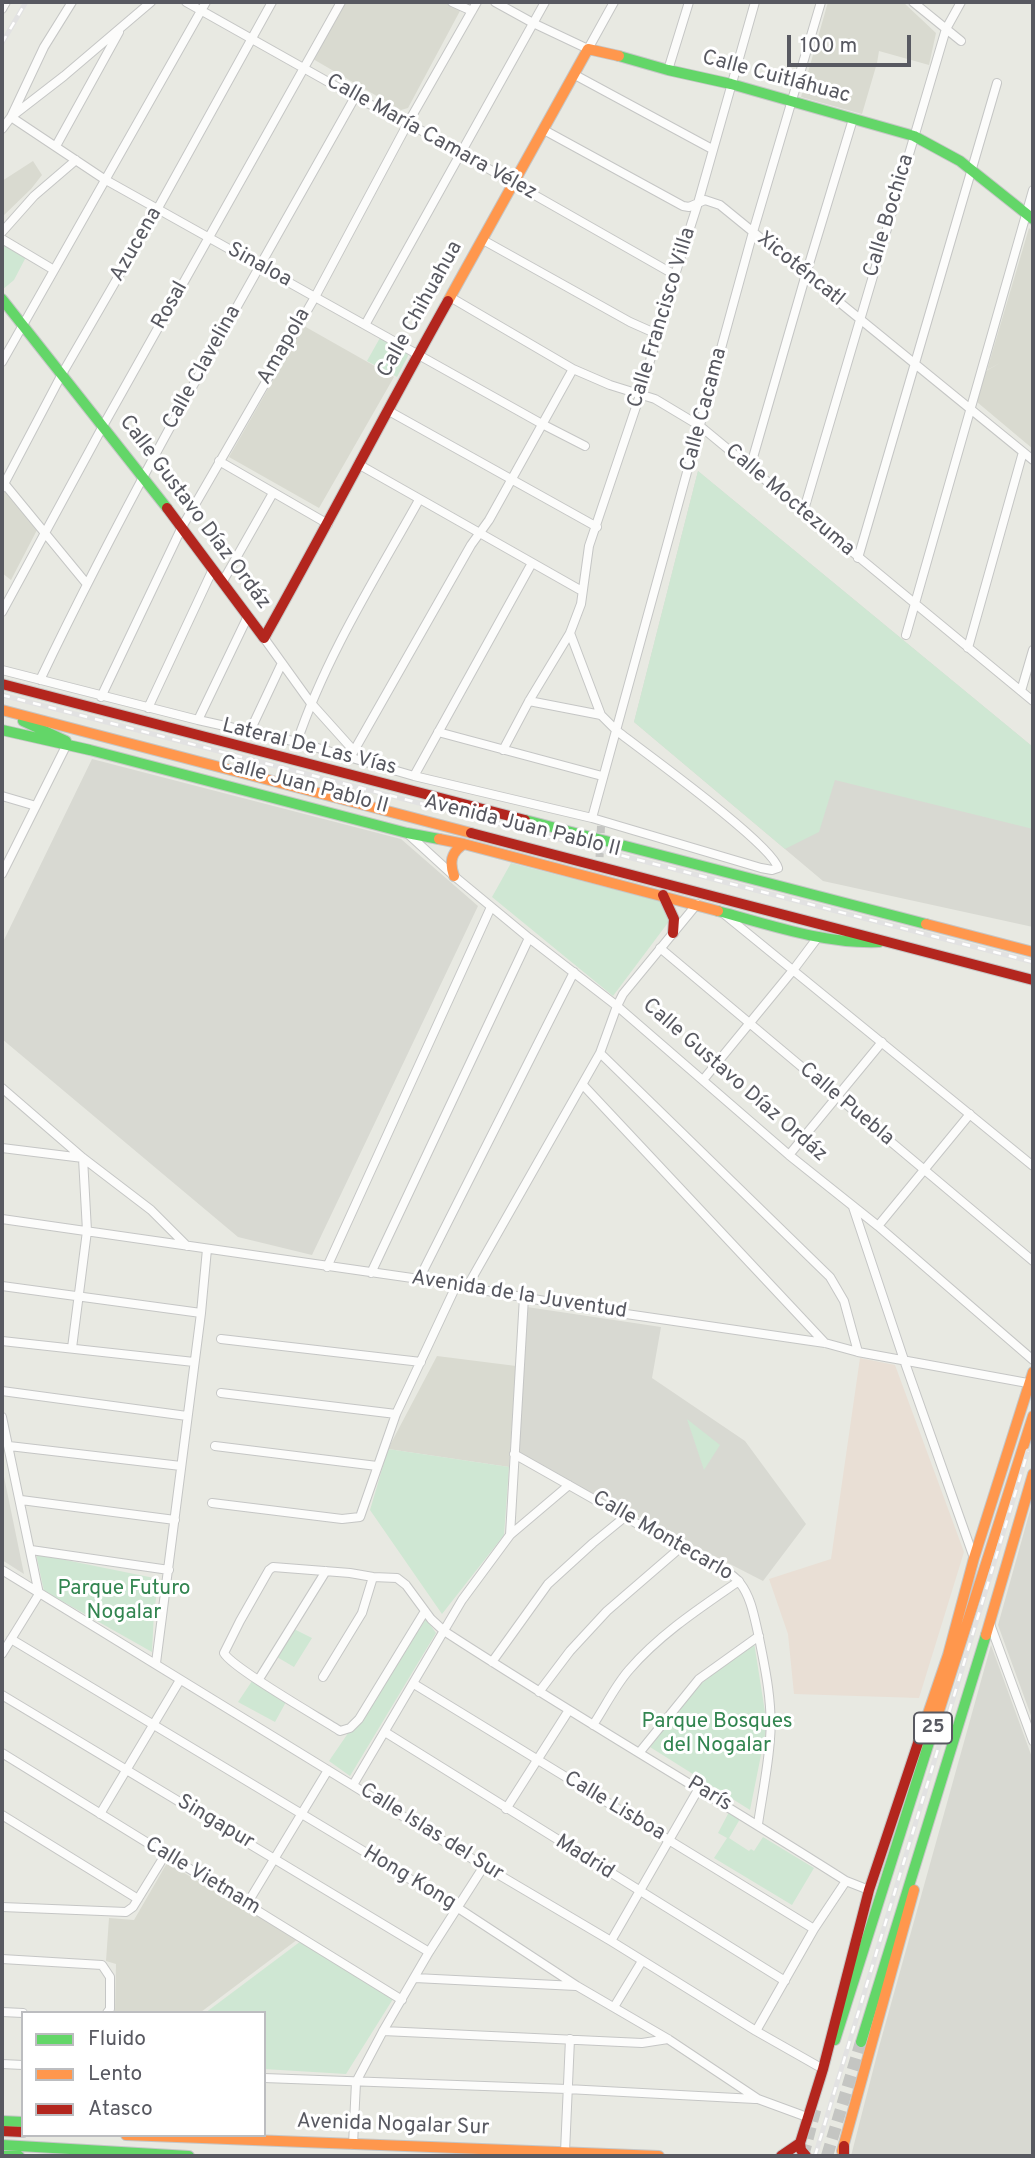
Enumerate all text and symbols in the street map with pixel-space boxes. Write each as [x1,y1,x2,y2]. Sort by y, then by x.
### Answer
scale bar [790,21,914,65]
text: 100 m [800,33,857,60]
street label: Calle Cuitláhuac [699,46,853,110]
street label: Calle María Camara Vélez [321,70,541,206]
street label: Calle Bochica [859,152,921,280]
street label: Azucena [106,203,168,287]
street label: Calle Francisco Villa [624,225,702,411]
street label: Xicoténcatl [751,227,849,313]
street label: Calle Chihuahua [373,237,469,383]
street label: Sinaloa [223,238,295,294]
street label: Rosal [148,278,194,334]
street label: Calle Clavelina [159,302,247,434]
street label: Amapola [253,304,317,390]
street label: Calle Cacama [676,345,734,475]
street label: Calle Gustavo Díaz Ordáz [113,411,275,615]
street label: Calle Moctezuma [719,439,859,563]
street label: Lateral De Las Vías [219,714,399,782]
street label: Calle Juan Pablo II [217,751,391,821]
street label: Avenida Juan Pablo II [421,790,623,864]
street label: Calle Gustavo Díaz Ordáz [636,994,832,1168]
street label: Calle Puebla [793,1058,899,1152]
street label: Avenida de la Juventud [409,1267,629,1325]
street label: Calle Montecarlo [587,1487,737,1587]
park label: Parque Futuro Nogalar [57,1577,191,1627]
park label: Parque Bosques del Nogalar [641,1710,793,1760]
road number: 25 [914,1712,952,1744]
street label: Calle Lisboa [559,1767,669,1847]
street label: París [682,1772,736,1818]
street label: Calle Islas del Sur [354,1779,508,1887]
street label: Singapur [172,1790,258,1856]
street label: Madrid [550,1830,618,1886]
street label: Calle Vietnam [140,1833,264,1921]
street label: Hong Kong [358,1841,460,1917]
legend [21,2011,266,2137]
text: Fluido [88,2026,146,2053]
text: Lento [88,2061,142,2088]
text: Atasco [88,2096,153,2123]
street label: Avenida Nogalar Sur [296,2110,490,2142]

